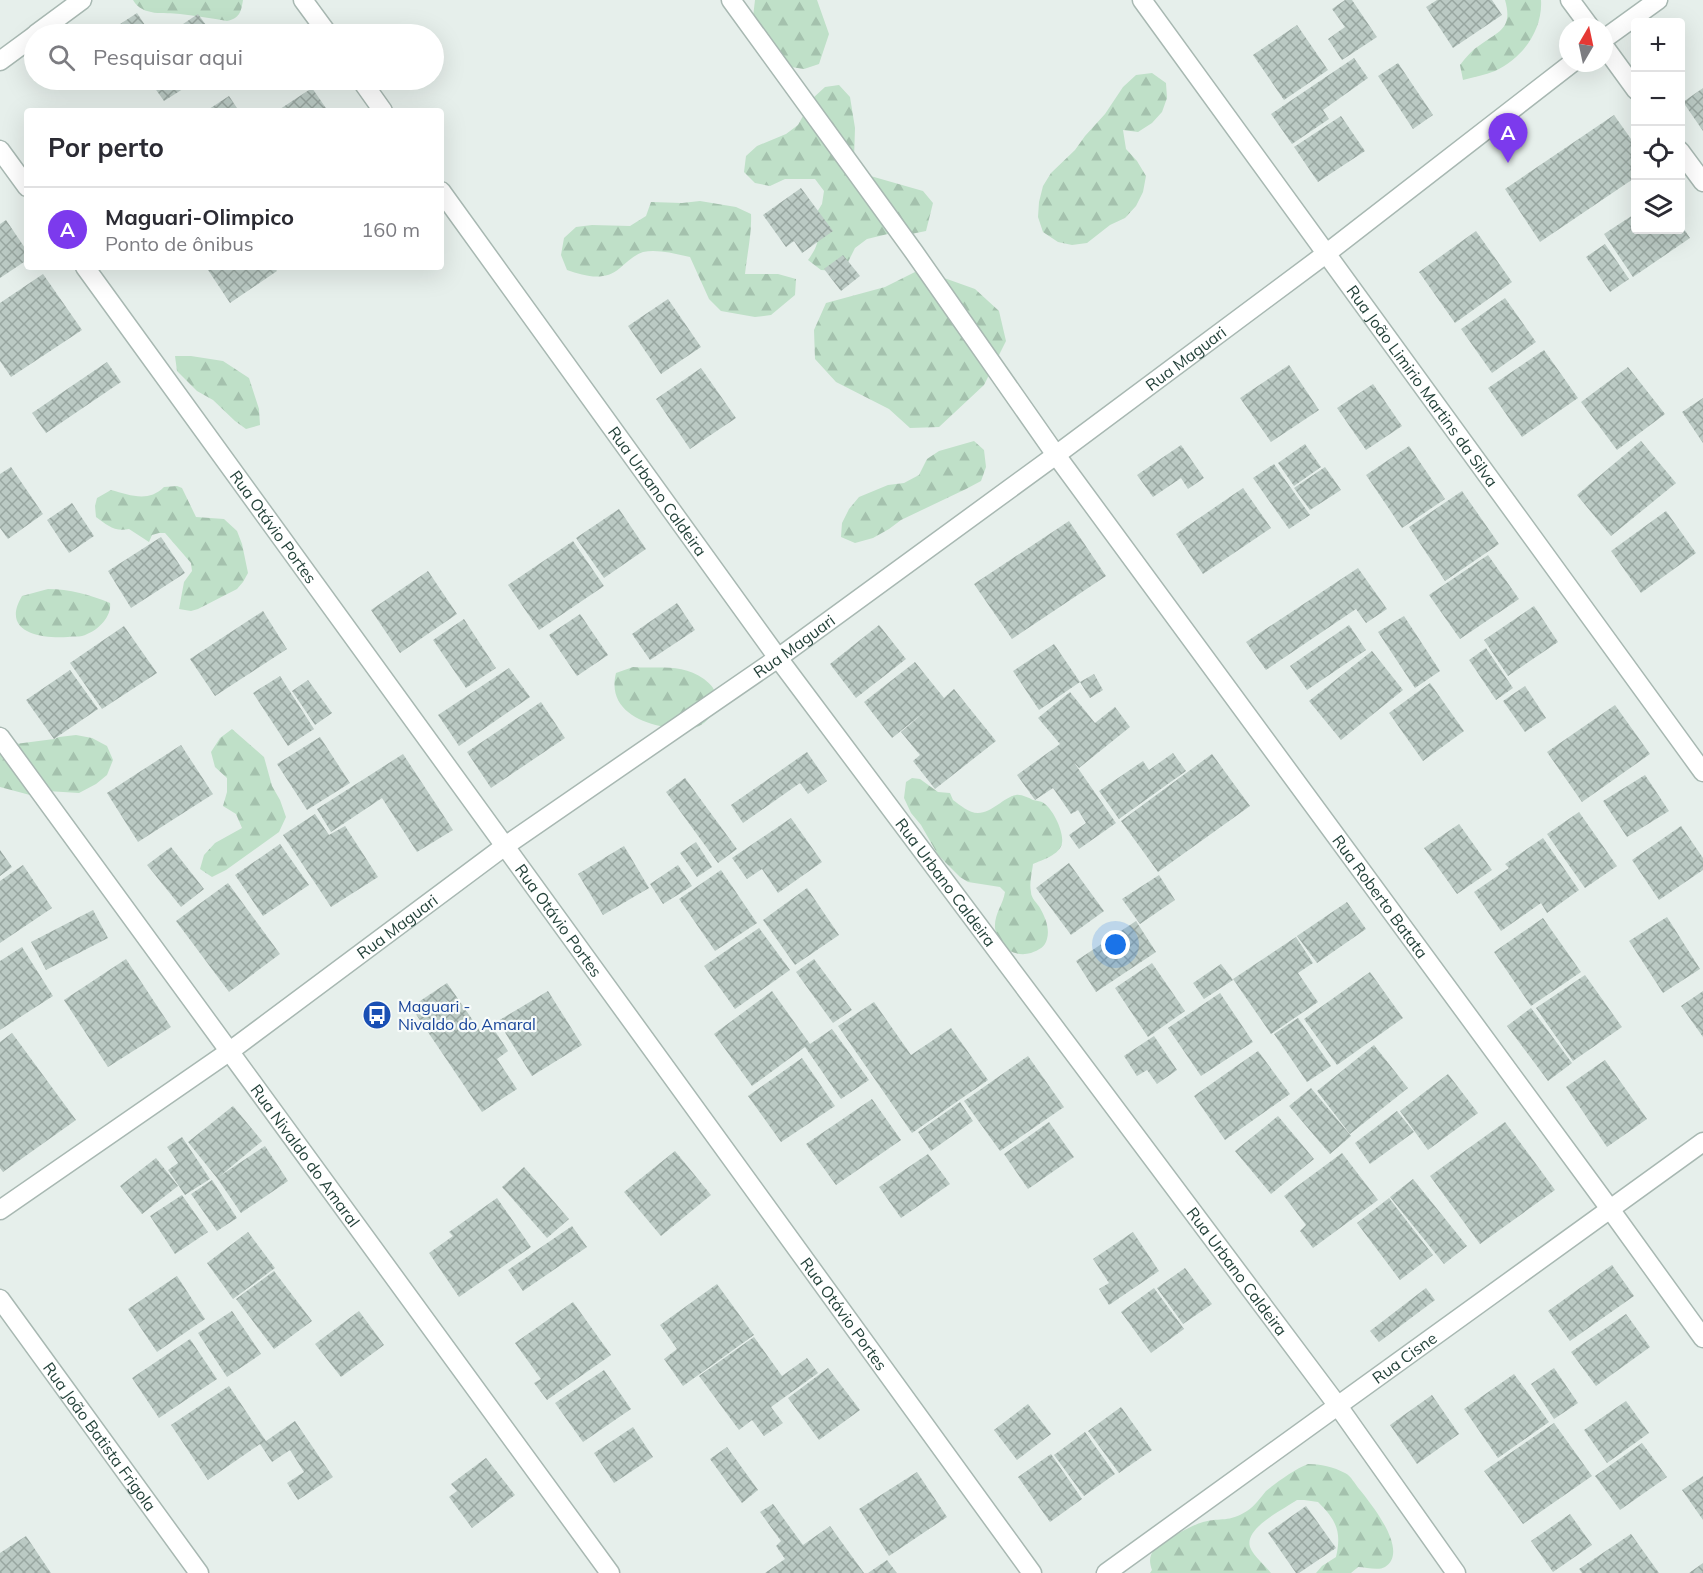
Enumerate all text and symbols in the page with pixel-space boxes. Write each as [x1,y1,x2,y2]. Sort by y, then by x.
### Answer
north arrow [1559,18,1613,72]
map controls [1631,18,1685,234]
button: + [1631,18,1685,72]
search box [24,24,444,90]
icon: search [45,41,78,74]
text: Pesquisar aqui [93,43,243,71]
button: − [1631,72,1685,126]
pin: A [1488,114,1528,163]
button: locate [1631,126,1685,180]
text: Por perto [48,131,164,164]
button: layers [1631,180,1685,234]
text: Maguari-Olimpico [105,203,294,231]
text: A [60,217,75,242]
text: 160 m [361,217,420,242]
text: Ponto de ônibus [105,231,254,256]
street label: Rua João Limirio Martins da Silva [1343,281,1502,491]
street label: Rua Maguari [1141,322,1230,395]
street label: Rua Urbano Caldeira [604,422,711,560]
street label: Rua Otávio Portes [226,466,321,587]
street label: Rua Maguari [749,610,839,682]
street label: Rua Urbano Caldeira [891,814,1000,950]
street label: Rua Roberto Batata [1328,831,1432,962]
street label: Rua Otávio Portes [511,860,606,981]
street label: Rua Maguari [353,890,441,963]
your location [1101,930,1130,959]
place label: Maguari - Nivaldo do Amaral [398,996,536,1034]
bus stop icon: Maguari - Nivaldo do Amaral [361,999,393,1031]
street label: Rua Nivaldo do Amaral [247,1080,364,1231]
street label: Rua Urbano Caldeira [1183,1203,1292,1339]
street label: Rua Otávio Portes [796,1253,892,1374]
street label: Rua Cisne [1368,1328,1441,1388]
street label: Rua João Batista Frigola [39,1358,161,1515]

